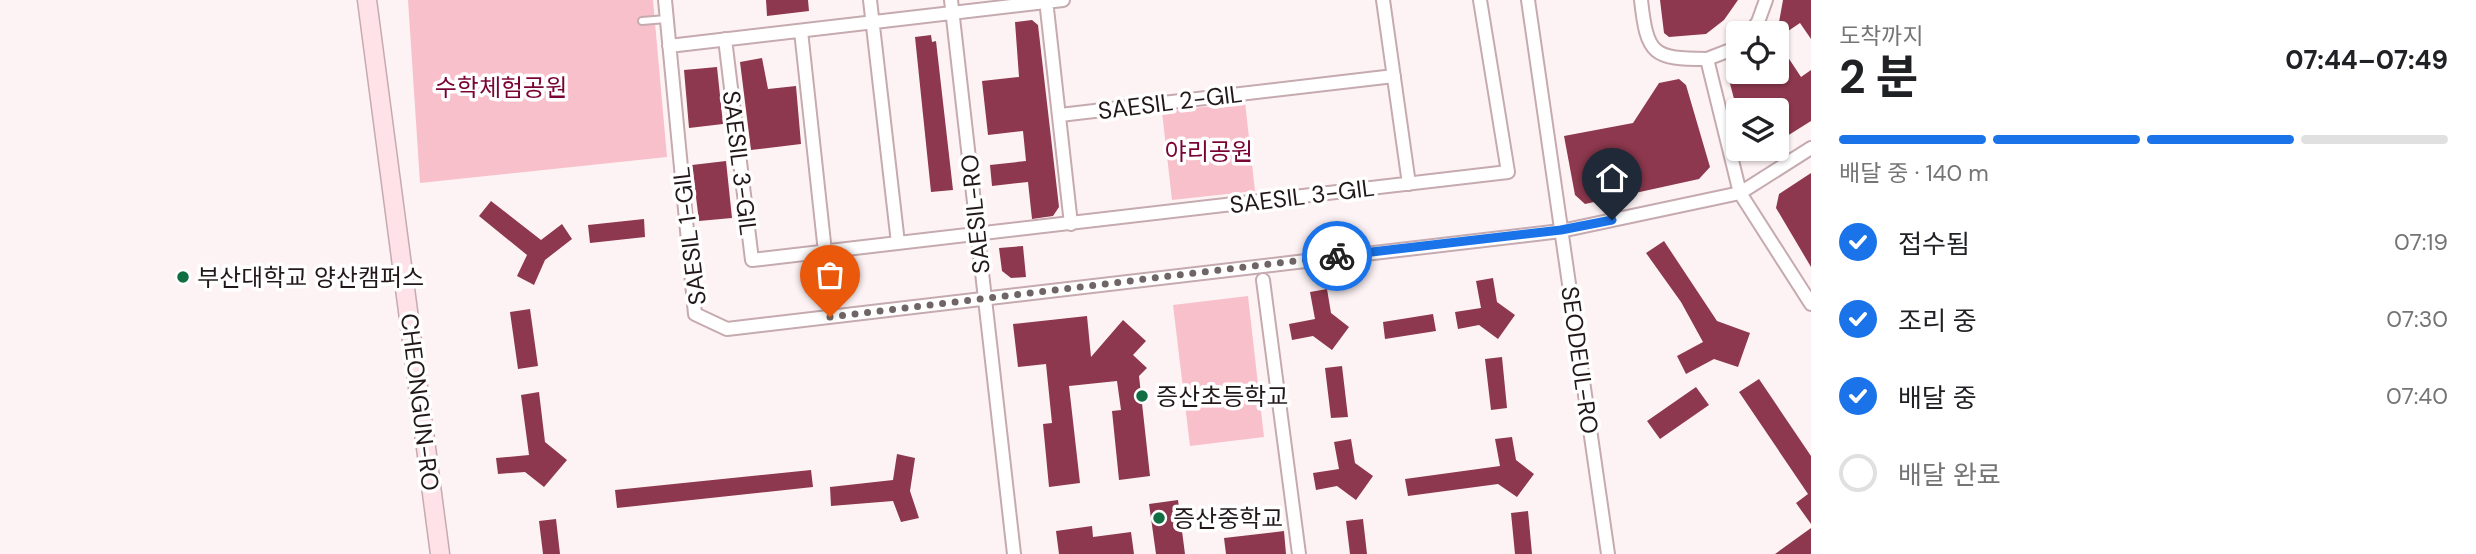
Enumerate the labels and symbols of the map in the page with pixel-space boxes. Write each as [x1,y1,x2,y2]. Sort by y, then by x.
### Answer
park label: 수학체험공원 [435,72,567,103]
street label: SAESIL 2-GIL [1096,78,1244,126]
street label: SAESIL 3-GIL [716,89,764,237]
park label: 야리공원 [1165,136,1253,167]
pin [1582,148,1642,220]
street label: SAESIL-RO [953,153,997,275]
street label: SAESIL 1-GIL [665,165,713,307]
street label: SAESIL 3-GIL [1228,172,1376,220]
courier [1302,221,1372,291]
pin [800,245,860,317]
place label: 부산대학교 양산캠퍼스 [197,262,424,293]
marker: 부산대학교 양산캠퍼스 [175,269,191,285]
street label: SEODEUL-RO [1554,284,1606,436]
street label: CHEONGUN-RO [394,311,446,493]
place label: 증산초등학교 [1156,381,1288,412]
marker: 증산초등학교 [1134,388,1150,404]
place label: 증산중학교 [1173,503,1283,534]
marker: 증산중학교 [1151,510,1167,526]

